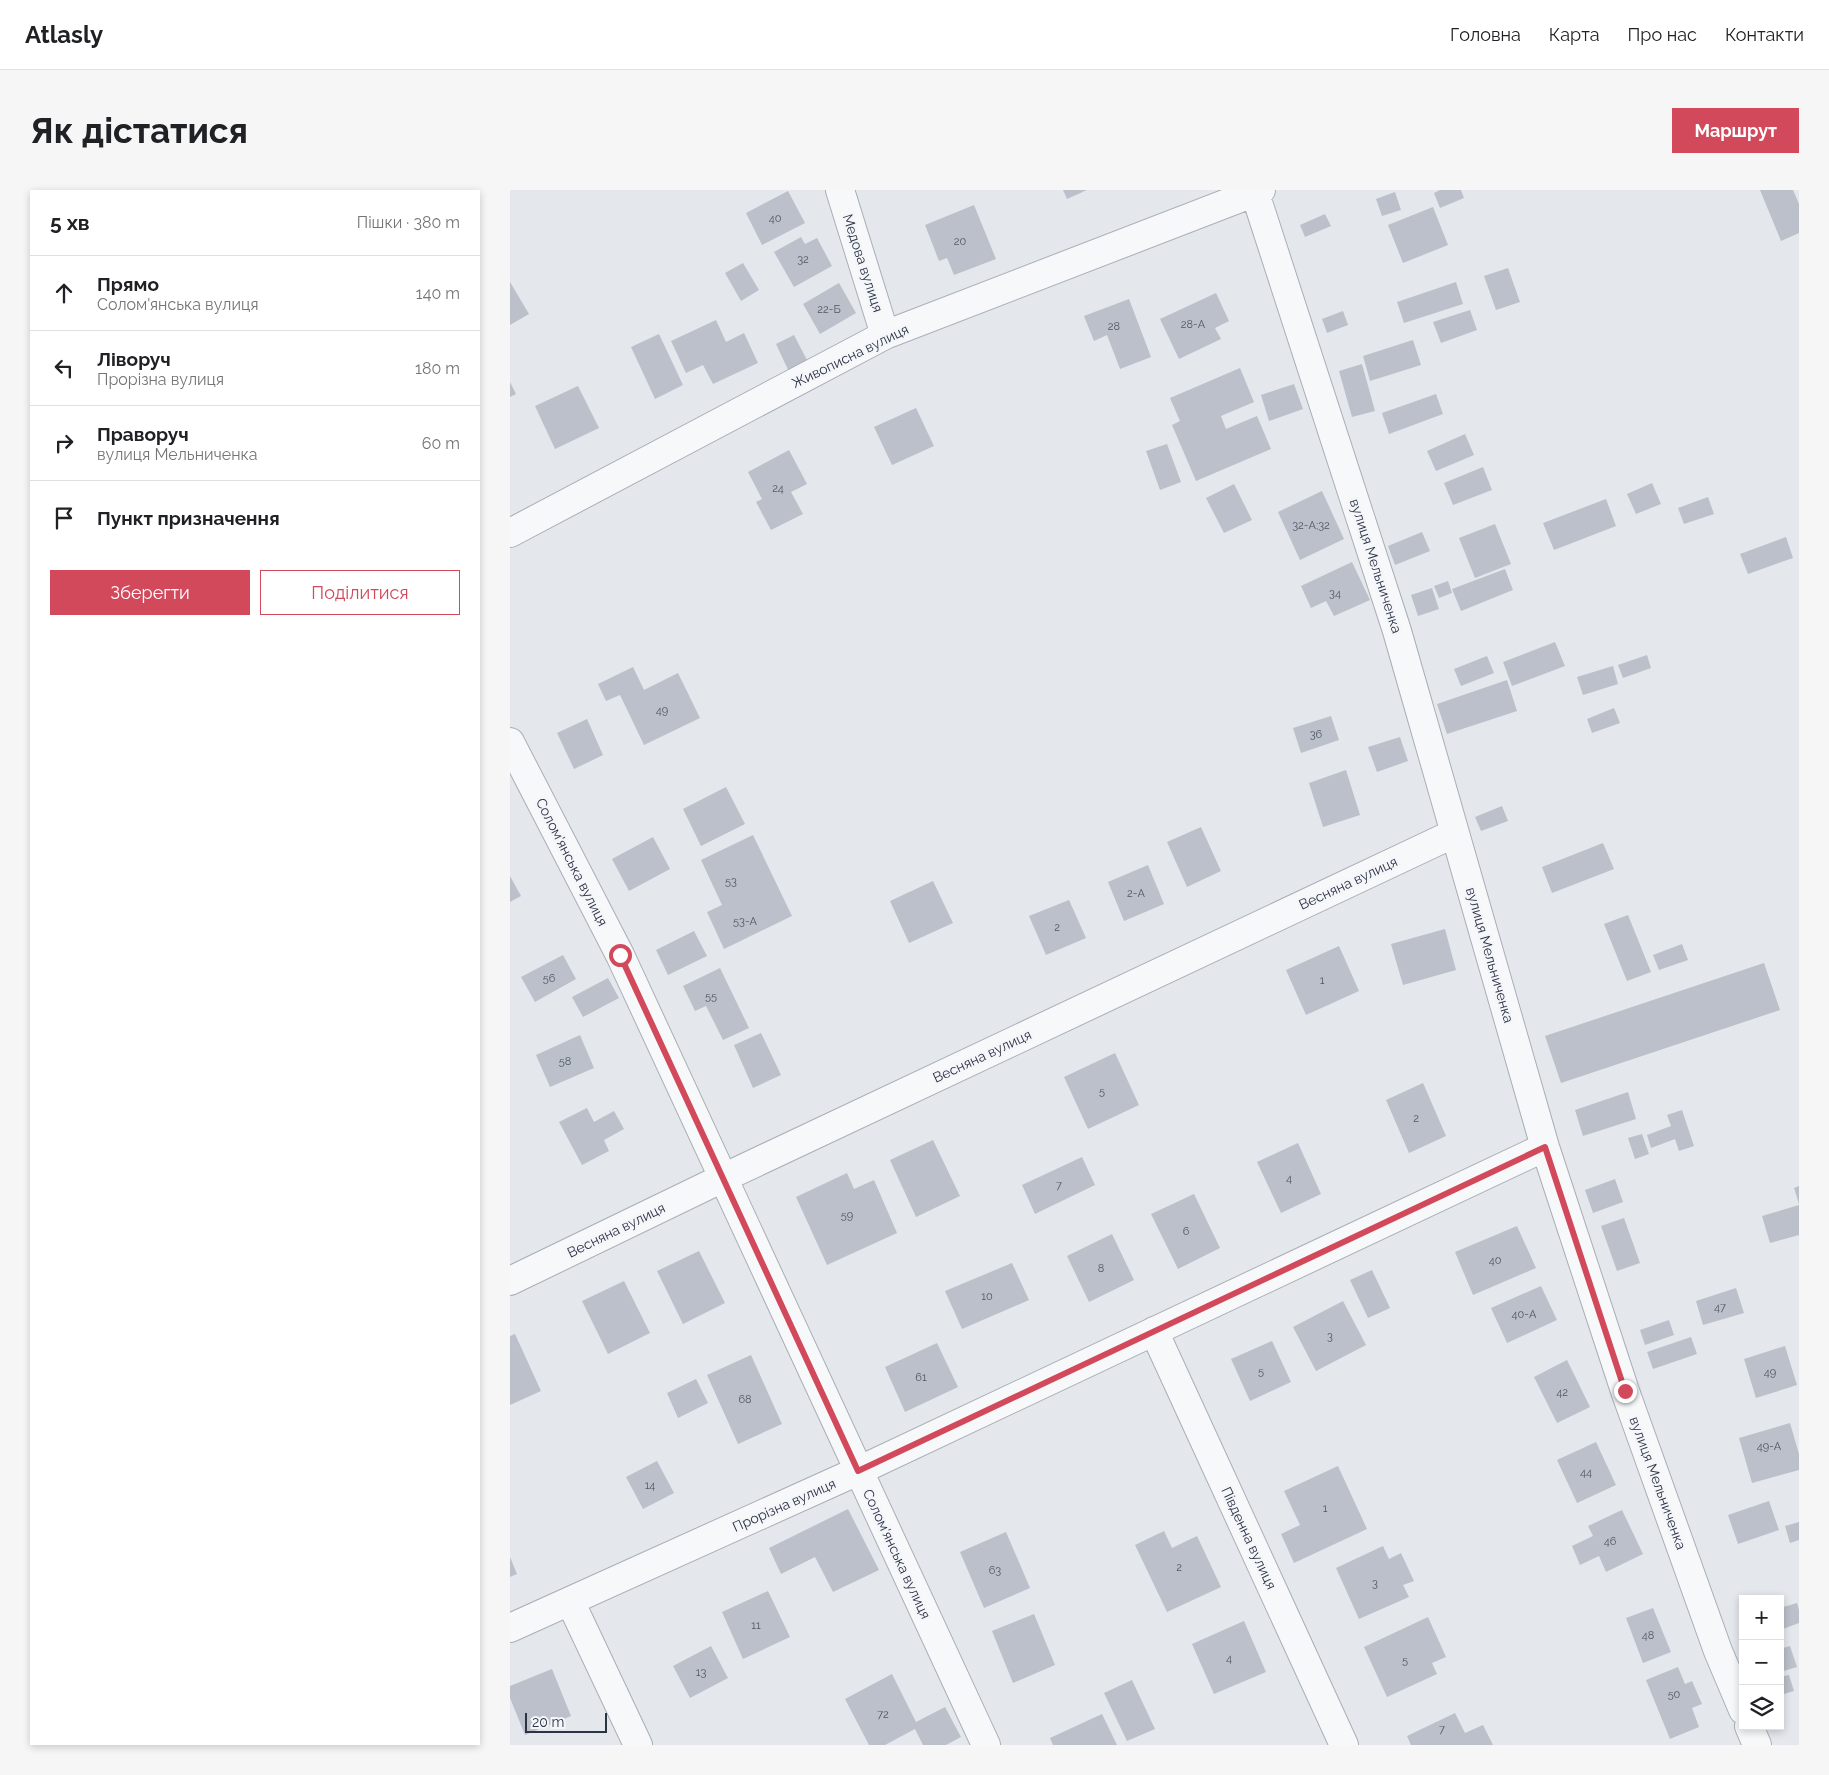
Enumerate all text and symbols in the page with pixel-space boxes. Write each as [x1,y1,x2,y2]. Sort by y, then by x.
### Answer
text: Atlasly [25,20,103,49]
text: Головна [1450,24,1521,45]
text: Карта [1549,24,1600,45]
text: Про нас [1628,24,1697,45]
text: Контакти [1725,24,1804,45]
button: Маршрут [1672,108,1799,153]
text: Як дістатися [30,110,248,151]
text: 5 хв [50,210,90,235]
house number: 40 [769,212,782,225]
street label: Медова вулиця [840,212,886,314]
text: Пішки · 380 m [357,213,460,232]
house number: 20 [954,235,966,248]
house number: 32 [797,253,809,266]
text: Прямо [97,273,159,295]
icon: ahead [50,279,78,307]
text: 140 m [416,284,460,303]
text: Солом'янська вулиця [97,295,259,314]
house number: 22-Б [817,303,841,316]
house number: 28-А [1181,318,1206,331]
house number: 28 [1108,320,1120,333]
street label: Живописна вулиця [789,321,911,391]
text: Ліворуч [97,348,171,370]
icon: left [50,354,78,382]
text: 180 m [415,359,460,378]
text: Прорізна вулиця [97,370,224,389]
text: Праворуч [97,423,189,445]
icon: right [50,429,78,457]
text: 60 m [422,434,460,453]
text: вулиця Мельниченка [97,445,258,464]
house number: 24 [772,482,784,495]
street label: вулиця Мельниченка [1347,497,1405,635]
icon: arrive [50,504,78,532]
text: Пункт призначення [97,507,280,529]
house number: 32-А;32 [1292,519,1330,532]
button: Зберегти [50,570,250,615]
button: Поділитися [260,570,460,615]
house number: 34 [1329,587,1341,600]
house number: 49 [656,704,668,717]
house number: 36 [1310,728,1323,741]
street label: Солом'янська вулиця [533,795,611,929]
street label: Весняна вулиця [1296,853,1400,913]
house number: 53 [725,875,737,888]
street label: вулиця Мельниченка [1463,885,1517,1025]
house number: 2-А [1127,887,1145,900]
house number: 53-А [733,915,758,928]
house number: 2 [1054,921,1060,934]
route start [609,944,632,967]
house number: 56 [543,972,556,985]
house number: 1 [1320,974,1325,987]
house number: 55 [705,990,717,1003]
street label: Весняна вулиця [930,1026,1034,1086]
house number: 58 [559,1055,571,1068]
house number: 5 [1099,1085,1105,1098]
house number: 2 [1413,1112,1419,1125]
house number: 4 [1286,1172,1292,1185]
house number: 7 [1056,1179,1062,1192]
street label: Весняна вулиця [565,1199,667,1261]
house number: 59 [841,1209,853,1222]
house number: 6 [1183,1225,1190,1238]
house number: 40 [1489,1254,1502,1267]
house number: 8 [1098,1262,1104,1275]
house number: 10 [981,1290,993,1303]
house number: 47 [1714,1301,1726,1314]
house number: 40-А [1512,1308,1537,1321]
house number: 3 [1327,1330,1333,1343]
house number: 5 [1258,1365,1264,1378]
house number: 49 [1764,1366,1776,1379]
house number: 61 [915,1371,927,1384]
route end [1614,1380,1637,1403]
house number: 42 [1556,1386,1568,1399]
house number: 68 [738,1393,752,1406]
street label: вулиця Мельниченка [1626,1414,1690,1552]
house number: 49-А [1757,1440,1782,1453]
house number: 44 [1580,1466,1592,1479]
street label: Прорізна вулиця [730,1475,838,1535]
house number: 14 [645,1479,655,1492]
street label: Південна вулиця [1218,1484,1280,1592]
street label: Солом'янська вулиця [860,1487,934,1621]
house number: 1 [1323,1502,1328,1515]
house number: 46 [1604,1535,1617,1548]
house number: 2 [1176,1561,1182,1574]
house number: 63 [989,1564,1001,1577]
house number: 3 [1372,1577,1378,1590]
map controls [1739,1595,1784,1730]
button: + [1739,1595,1784,1640]
house number: 11 [751,1619,761,1632]
house number: 48 [1642,1629,1654,1642]
button: − [1739,1640,1784,1685]
house number: 4 [1226,1652,1232,1665]
house number: 5 [1402,1654,1408,1667]
house number: 13 [696,1666,706,1679]
button: layers [1739,1685,1784,1730]
house number: 50 [1668,1688,1681,1701]
house number: 72 [877,1708,889,1721]
scale bar [525,1710,608,1733]
text: 20 m [532,1714,564,1730]
house number: 7 [1439,1723,1445,1736]

